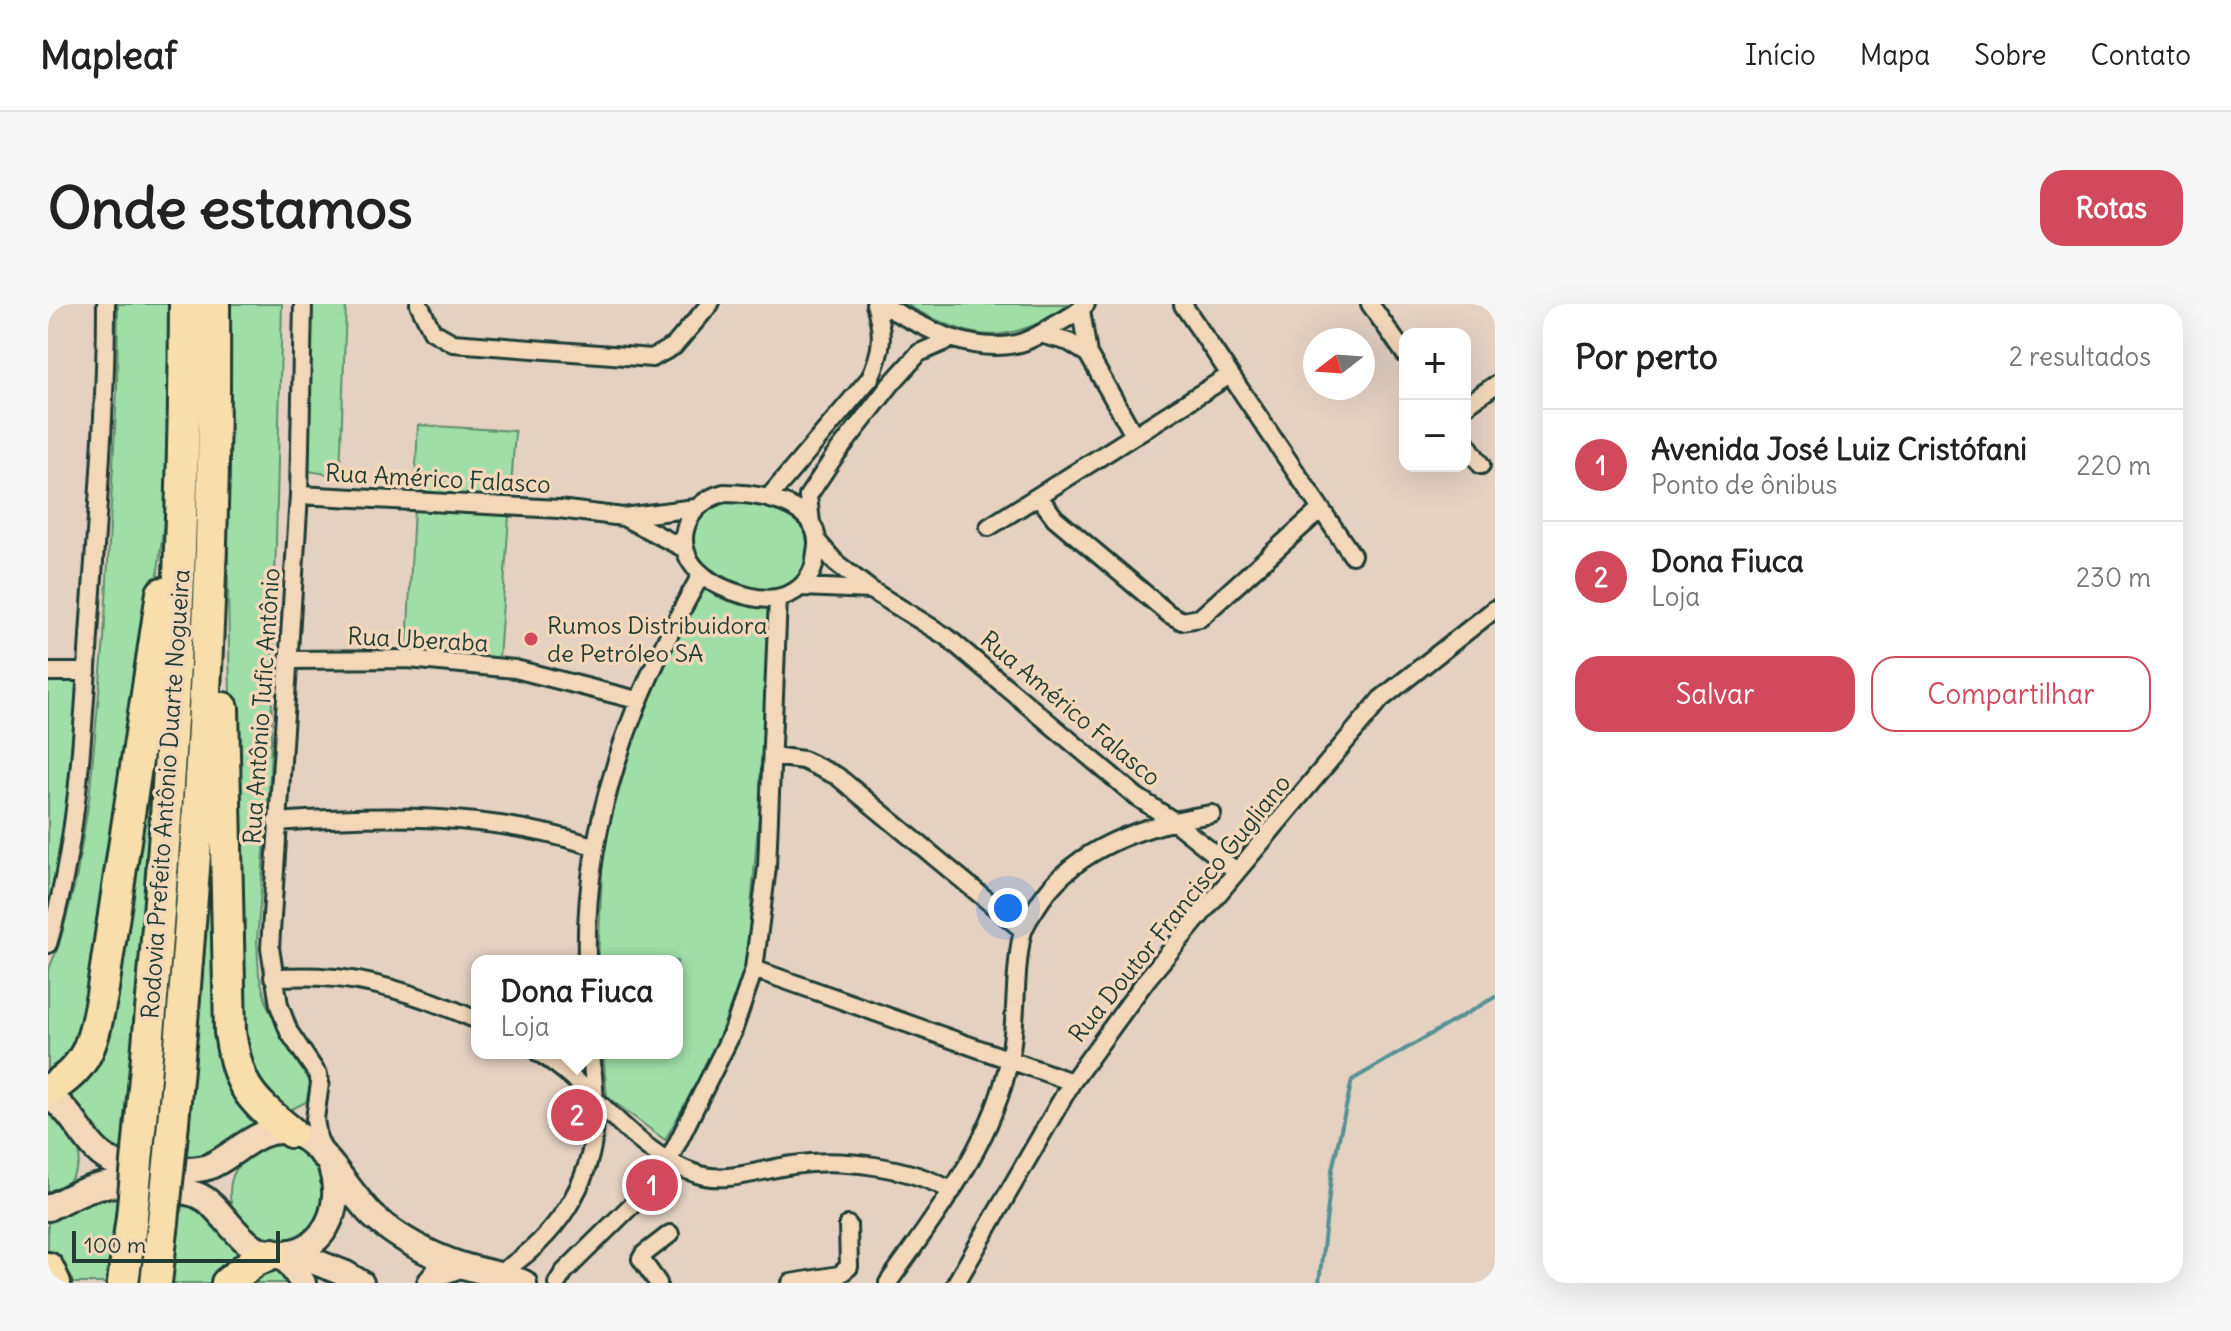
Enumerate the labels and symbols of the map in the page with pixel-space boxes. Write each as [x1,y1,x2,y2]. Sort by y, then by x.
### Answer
north arrow [1303,328,1375,400]
street label: Rua Américo Falasco [324,457,552,499]
street label: Rua Antônio Tufic Antônio [236,567,286,845]
street label: Rodovia Prefeito Antônio Duarte Nogueira [134,568,196,1020]
place label: Rumos Distribuidora de Petróleo SA [547,610,767,668]
street label: Rua Uberaba [347,620,489,658]
street label: Rua Américo Falasco [975,624,1167,792]
marker: Rumos Distribuidora de Petróleo SA [522,630,540,648]
street label: Rua Doutor Francisco Gugliano [1062,768,1296,1048]
your location [988,888,1028,928]
pin: 2 [551,1085,603,1145]
pin: 1 [626,1155,678,1215]
scale bar [72,1227,280,1263]

